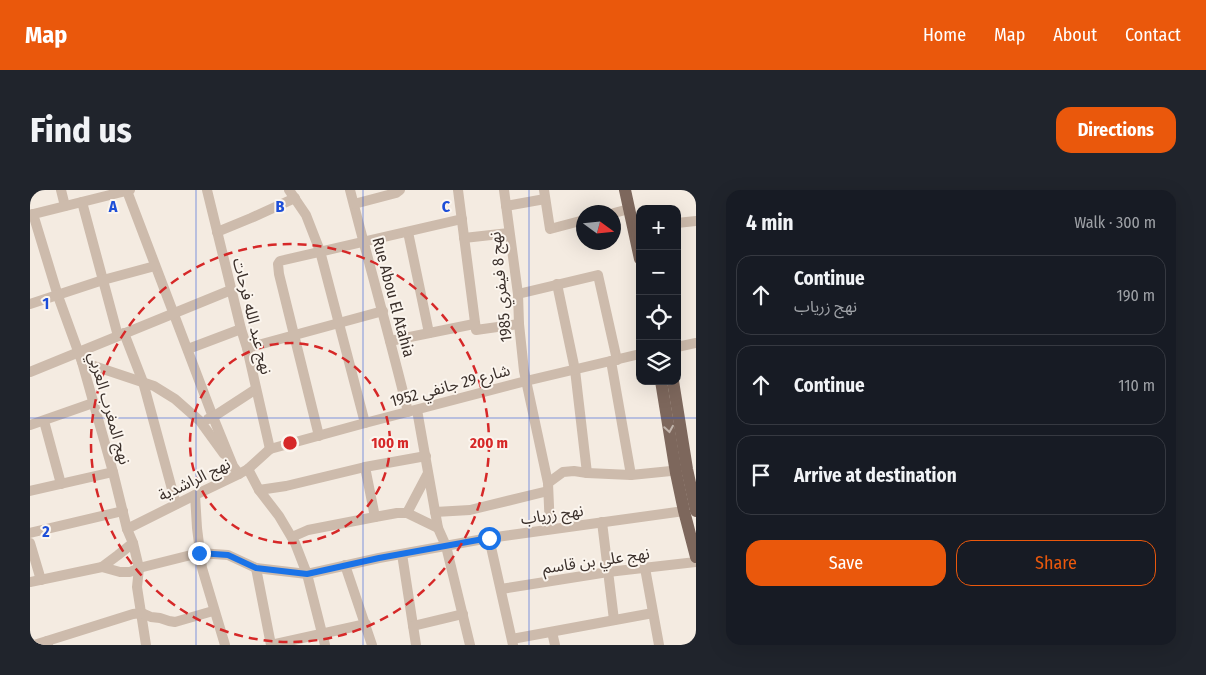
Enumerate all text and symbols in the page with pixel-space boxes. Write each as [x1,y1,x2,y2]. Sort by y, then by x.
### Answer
text: Map [25,21,67,49]
text: Home [923,24,966,46]
text: Map [994,24,1025,46]
text: About [1053,24,1097,46]
text: Contact [1125,24,1181,46]
button: Directions [1056,107,1176,153]
text: Find us [30,109,132,151]
text: A [108,197,118,216]
text: B [276,197,285,216]
text: C [442,197,451,216]
north arrow [576,205,621,250]
map controls [636,205,681,385]
button: + [636,205,681,250]
text: 4 min [746,210,794,236]
text: Walk · 300 m [1074,213,1156,232]
street label: نهج 8 فيفري 1985 [485,230,519,343]
street label: Rue Abou El Atahia [368,235,419,359]
button: − [636,250,681,295]
street label: نهج عبد الله فرحات [226,256,276,377]
text: Continue [794,267,865,290]
icon: ahead [747,281,775,309]
text: 190 m [1117,286,1155,305]
text: 1 [43,294,49,313]
button: locate [636,295,681,340]
text: نهج زرياب [794,297,857,316]
button: layers [636,340,681,385]
street label: نهج المغرب العربي [81,350,135,468]
street label: شارع 29 جانفي 1952 [388,360,513,414]
icon: ahead [747,371,775,399]
text: Continue [794,374,865,397]
text: 110 m [1118,376,1155,395]
one-way arrow [663,426,674,434]
centre of rings [281,434,299,452]
text: 100 m [371,434,409,452]
text: 200 m [469,434,508,452]
street label: نهج الراشدية [155,454,235,508]
icon: arrive [747,461,775,489]
text: Arrive at destination [794,464,957,487]
street label: نهج زرياب [519,501,585,531]
text: 2 [41,522,50,541]
route start [478,527,501,550]
button: Save [746,540,946,586]
button: Share [956,540,1156,586]
route end [188,542,211,565]
street label: نهج علي بن قاسم [541,544,651,580]

